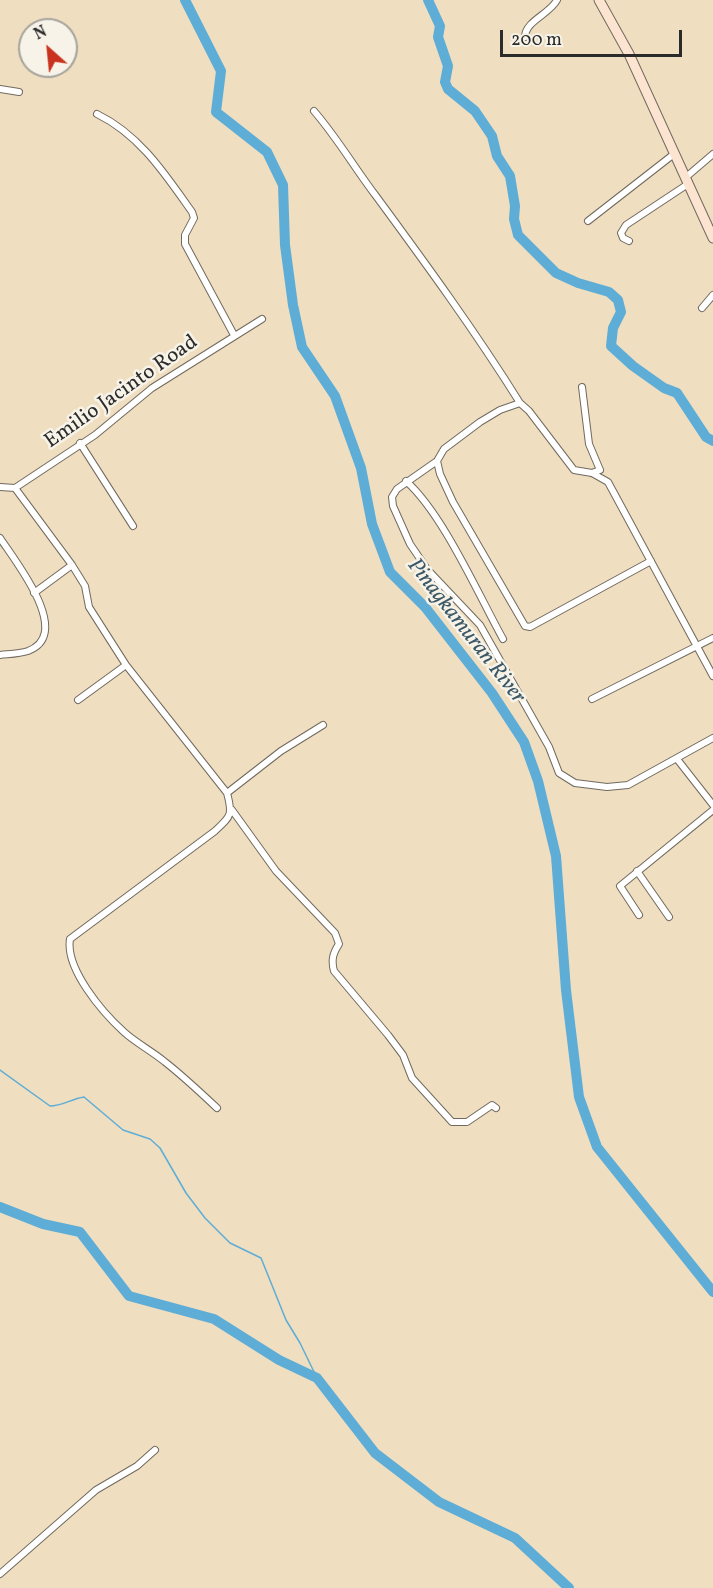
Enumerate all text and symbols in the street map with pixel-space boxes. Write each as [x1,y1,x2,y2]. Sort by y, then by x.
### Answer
north arrow [18,18,78,78]
scale bar [503,18,684,56]
text: N [31,21,51,46]
text: 200 m [511,28,562,53]
street label: Emilio Jacinto Road [41,331,203,455]
water label: Pinagkamuran River [400,554,530,710]

